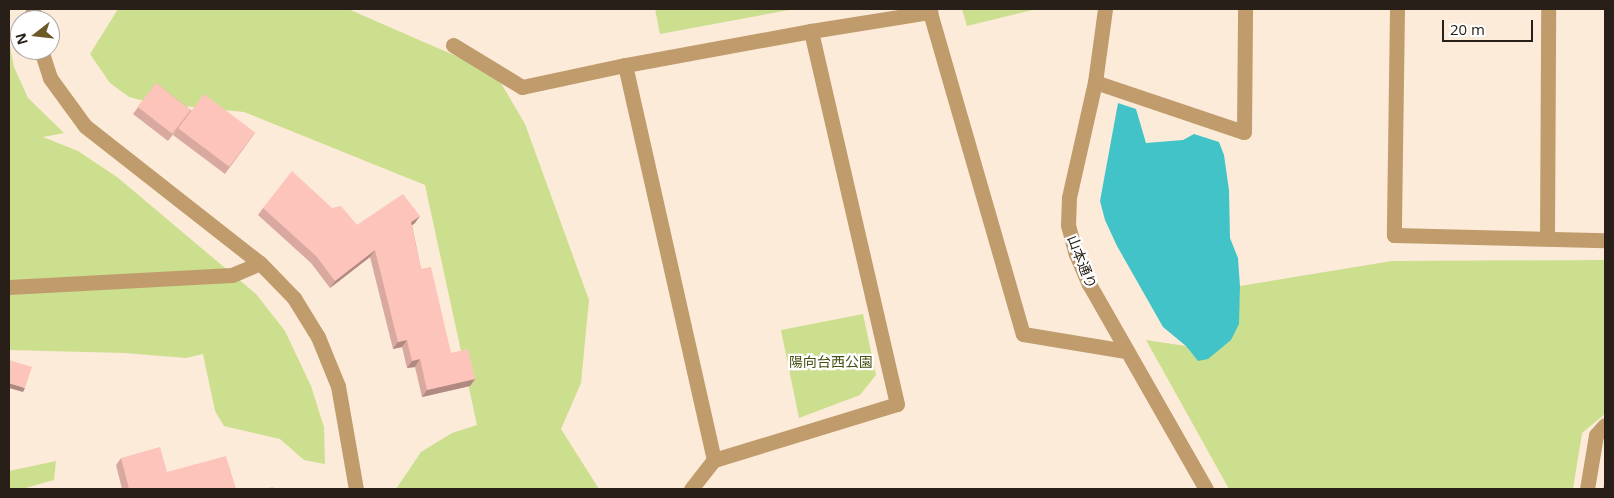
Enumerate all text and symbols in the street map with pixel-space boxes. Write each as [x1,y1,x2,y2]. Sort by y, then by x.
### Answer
north arrow [10,10,60,60]
scale bar [1444,10,1535,42]
text: 20 m [1450,19,1485,39]
text: N [10,31,32,47]
street label: 山本通り [1064,233,1100,291]
park label: 陽向台西公園 [789,354,873,370]

